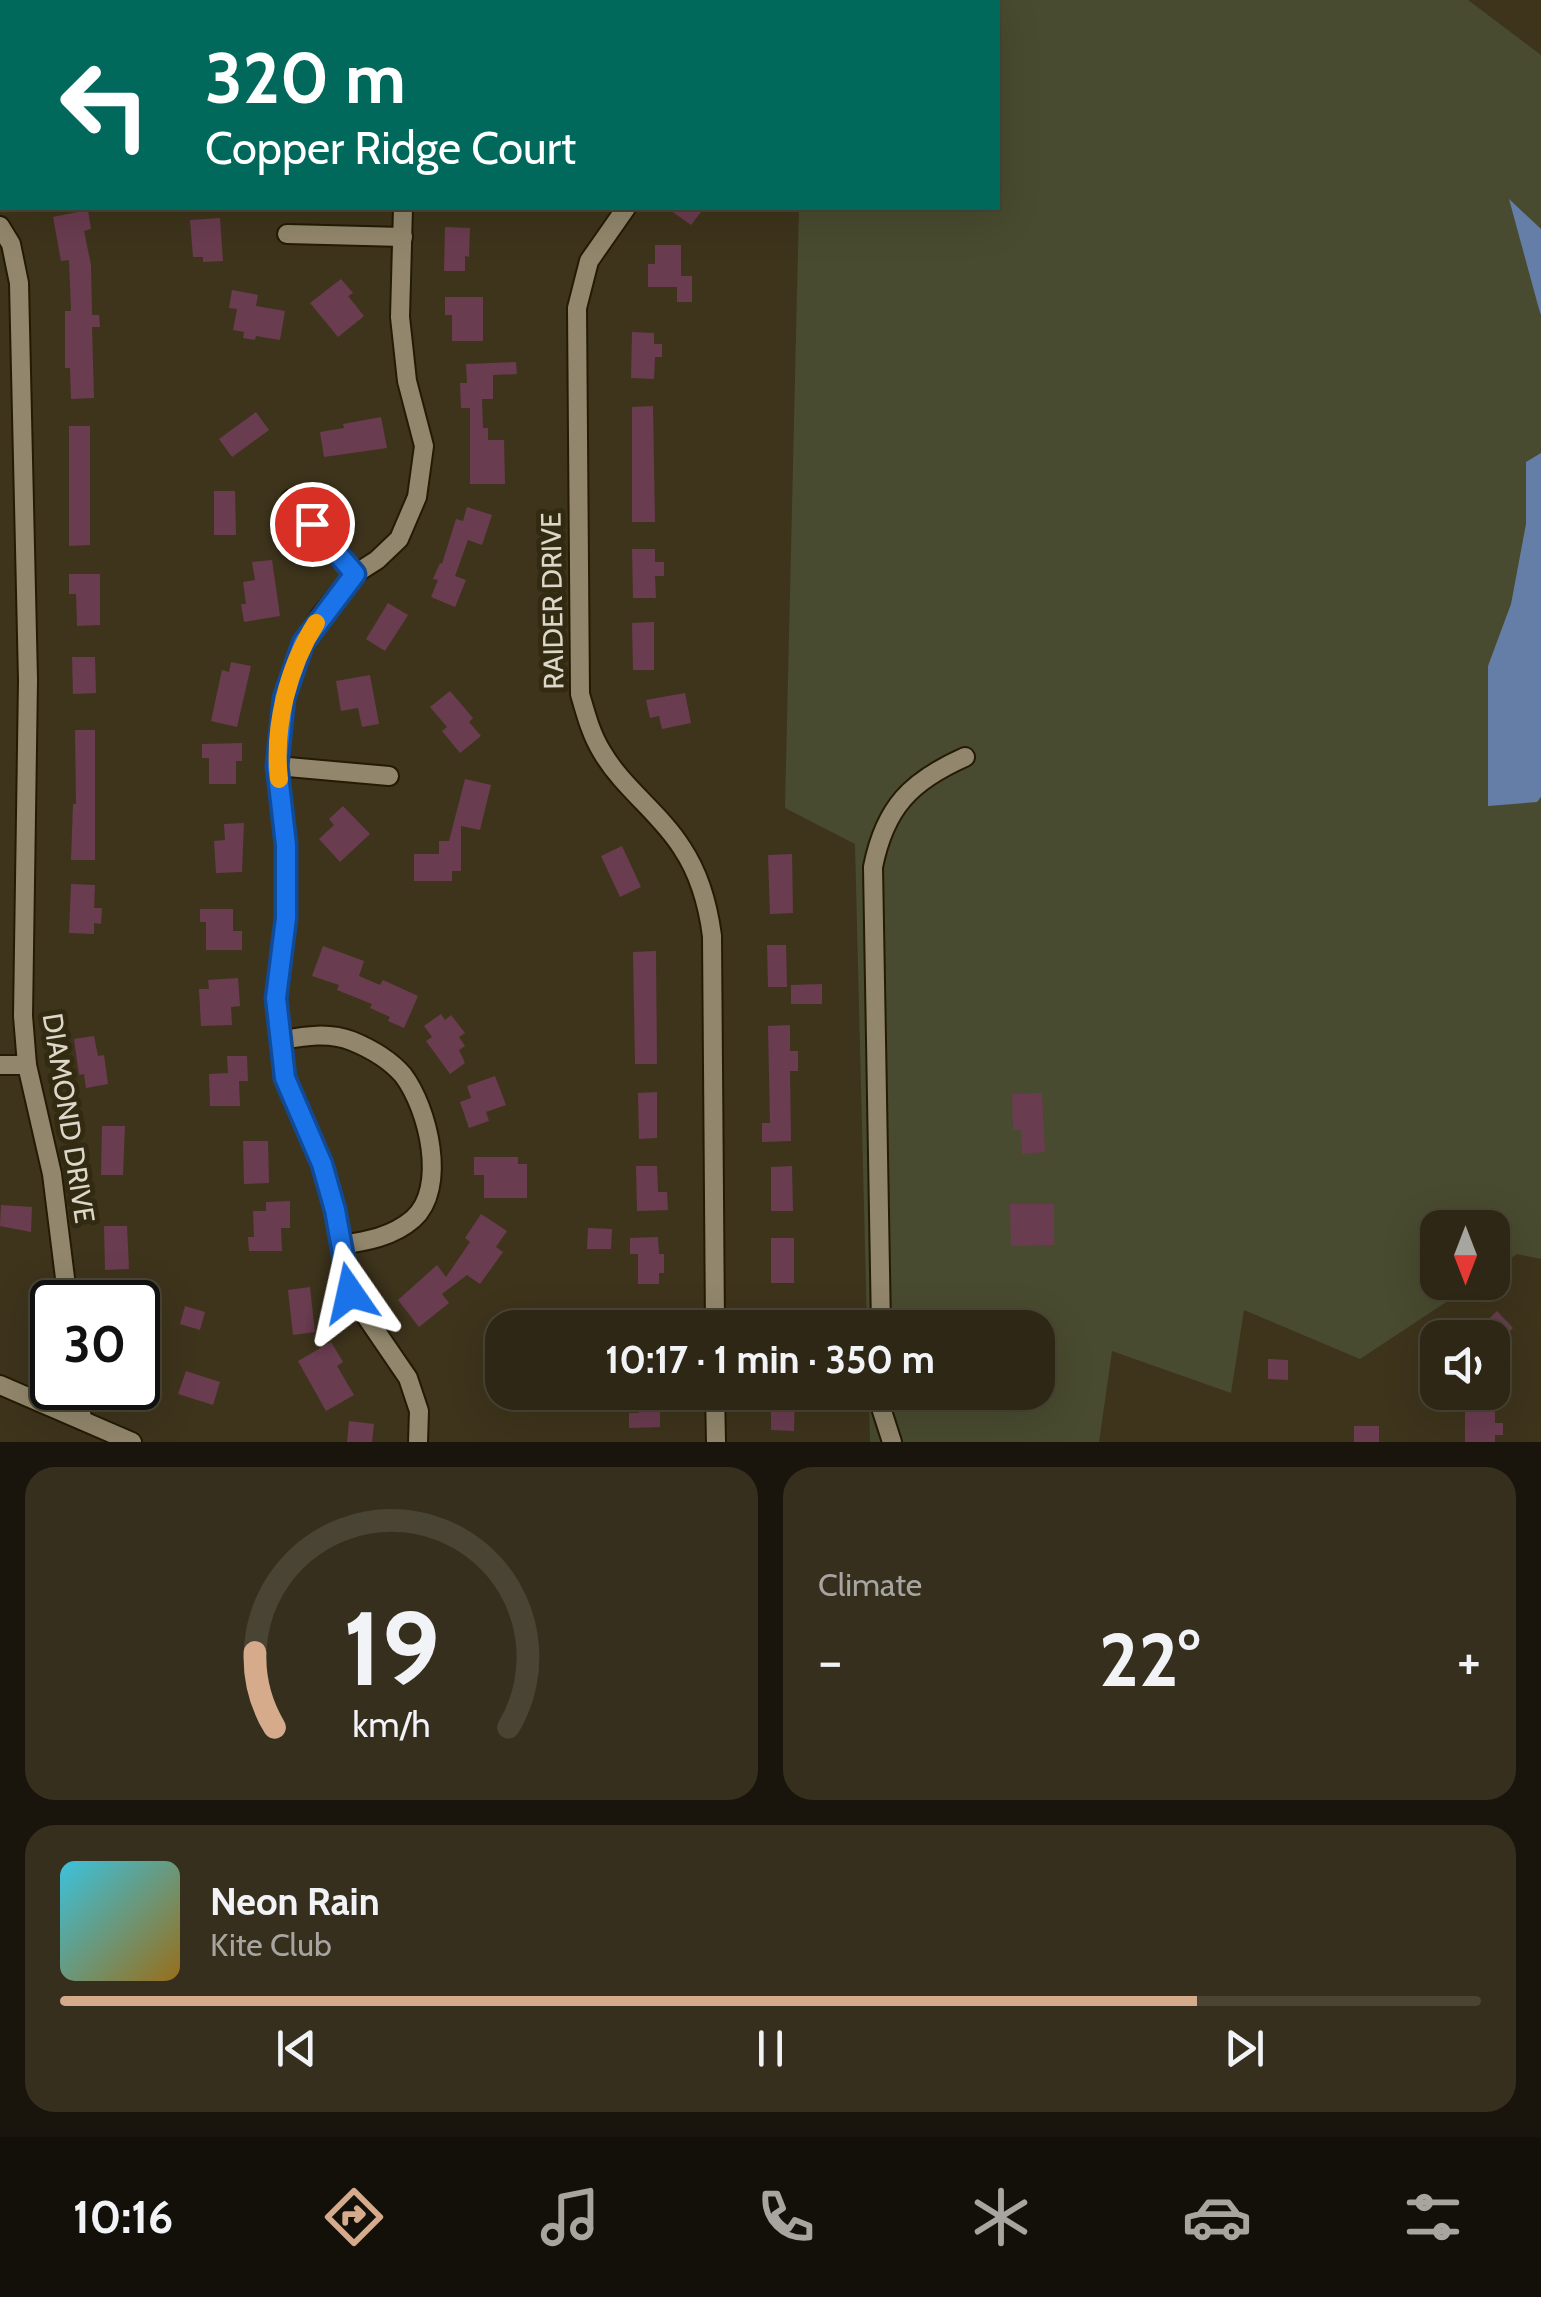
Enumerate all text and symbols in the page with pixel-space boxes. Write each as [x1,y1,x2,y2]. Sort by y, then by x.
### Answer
text: 320 m [205,35,406,121]
icon: left [40,40,170,170]
text: Copper Ridge Court [205,121,576,175]
pin [270,482,355,567]
icon: arrive [285,497,340,552]
street label: RAIDER DRIVE [533,512,571,690]
street label: DIAMOND DRIVE [36,1011,102,1225]
north arrow [1420,1210,1510,1300]
map controls [1420,1210,1510,1410]
position arrow [298,1241,402,1345]
speed limit sign: 30 [30,1280,160,1410]
button: sound [1420,1320,1510,1410]
text: 10:17 · 1 min · 350 m [605,1336,935,1383]
text: Climate [818,1565,922,1604]
text: 19 [343,1585,440,1711]
text: 22° [1099,1614,1200,1705]
text: − [818,1627,842,1694]
text: + [1457,1627,1481,1694]
text: km/h [352,1703,431,1746]
text: Neon Rain [210,1878,380,1925]
text: Kite Club [210,1925,332,1964]
icon: previous [269,2021,324,2076]
icon: pause [743,2021,798,2076]
icon: next [1217,2021,1272,2076]
icon: directions [319,2182,389,2252]
icon: music [535,2182,605,2252]
icon: phone [751,2182,821,2252]
icon: climate [966,2182,1036,2252]
icon: car [1182,2182,1252,2252]
icon: filters [1398,2182,1468,2252]
text: 10:16 [73,2190,173,2244]

